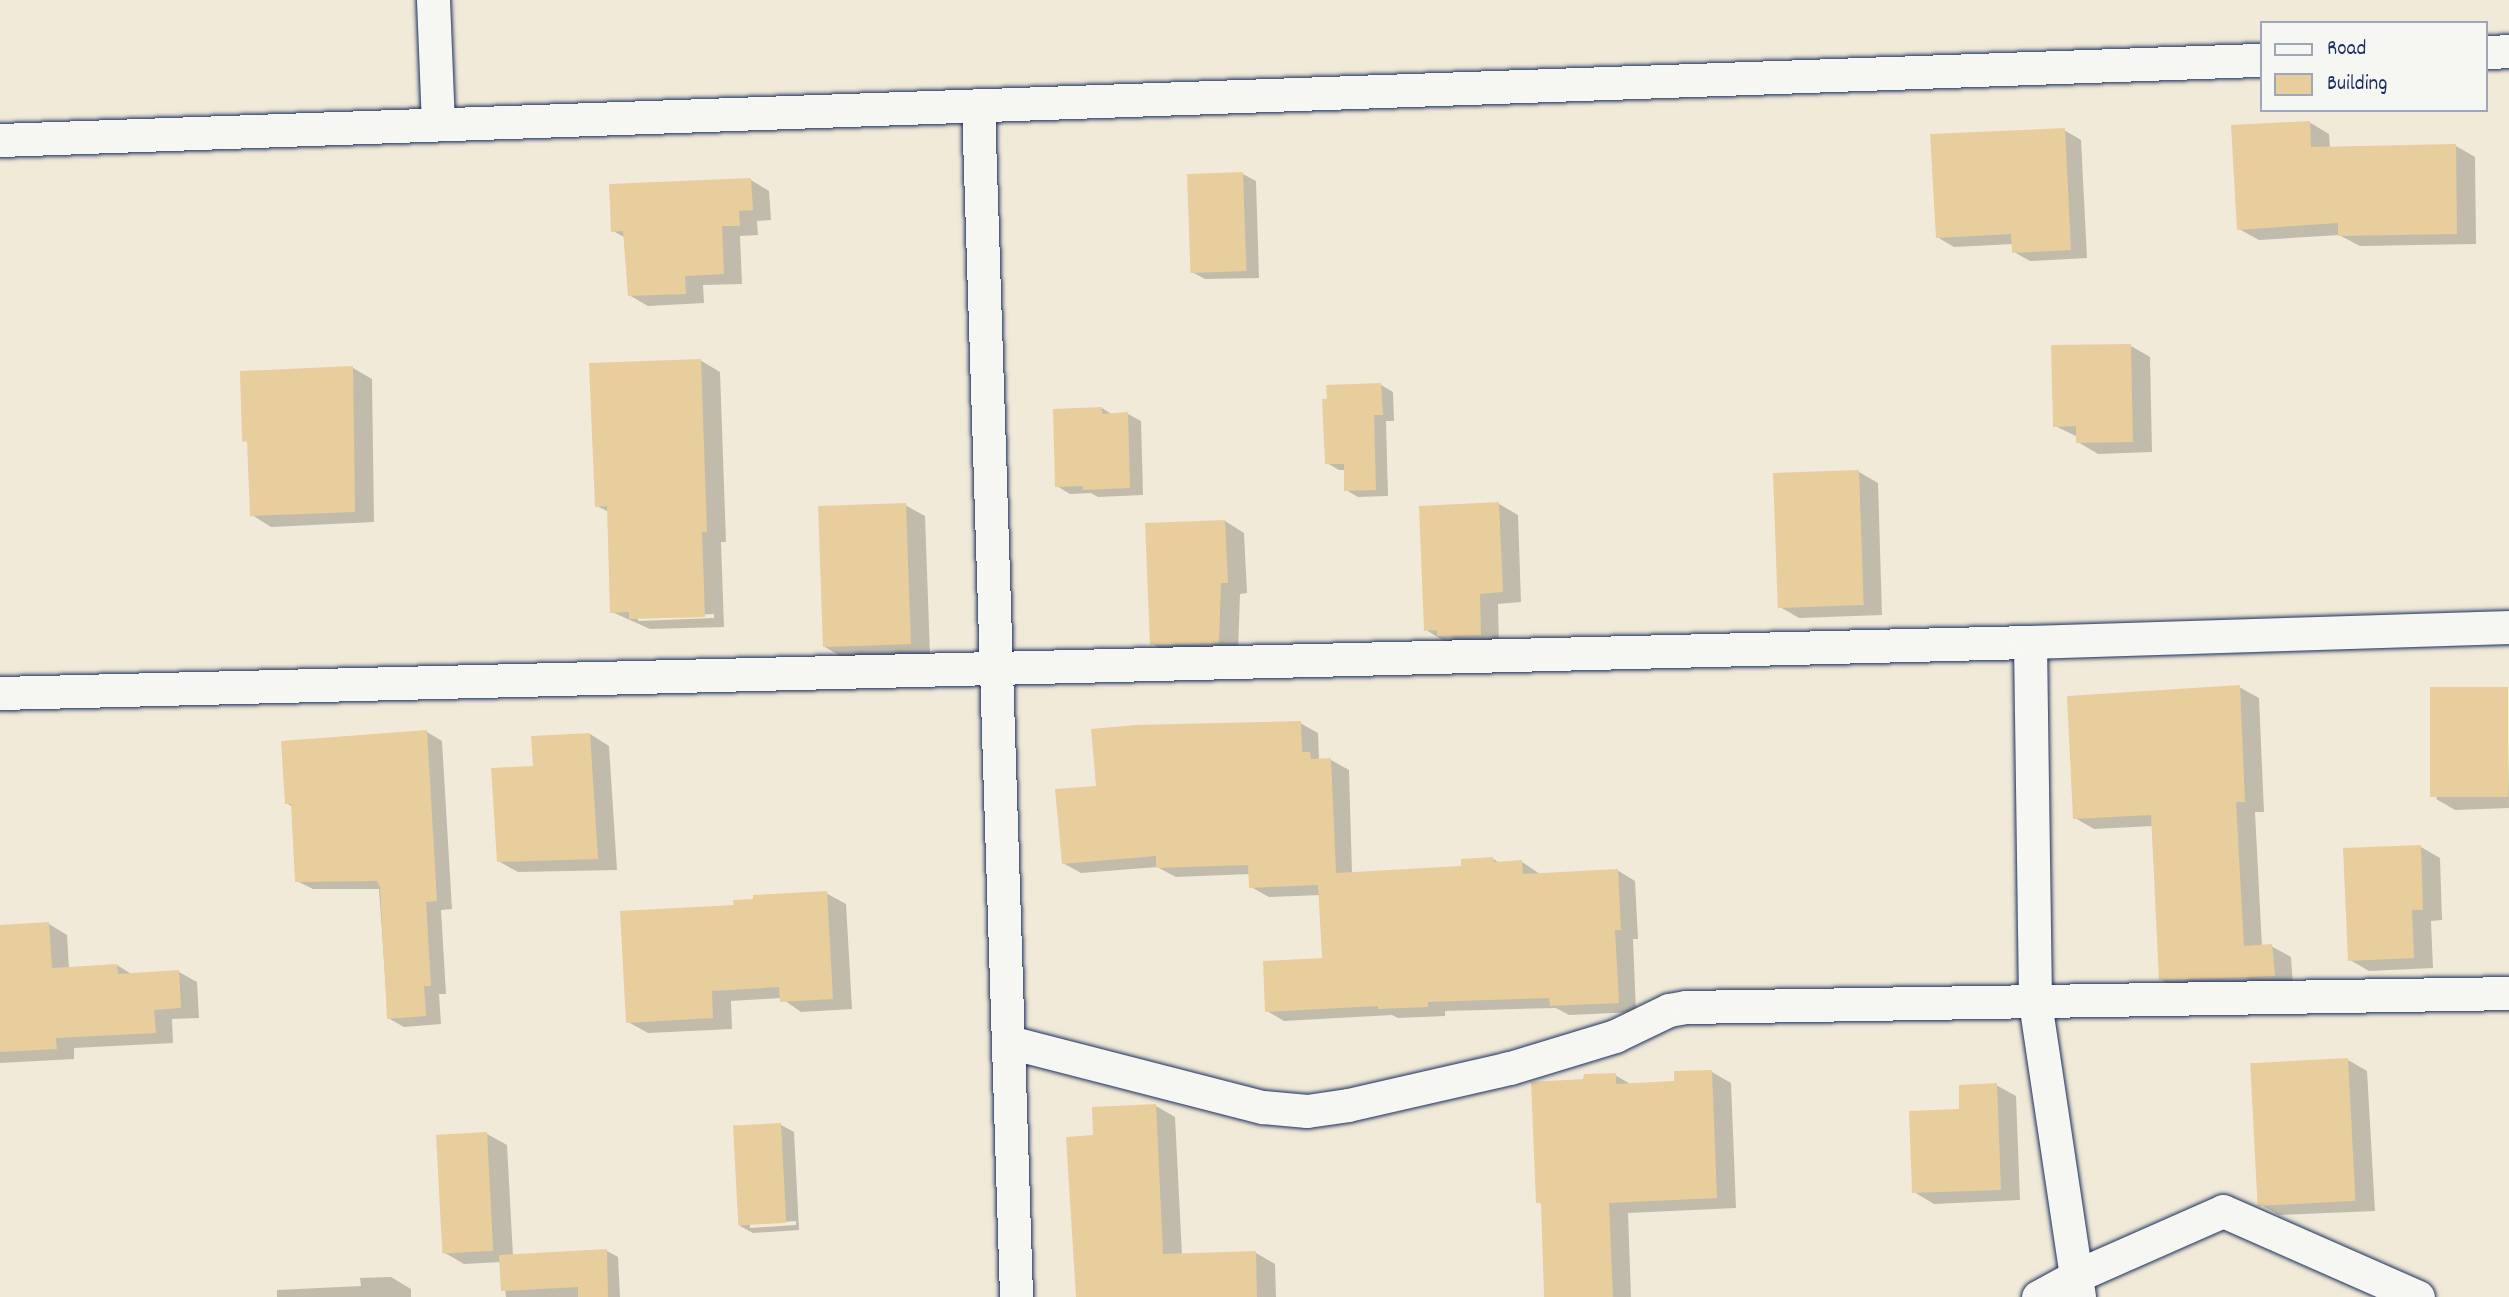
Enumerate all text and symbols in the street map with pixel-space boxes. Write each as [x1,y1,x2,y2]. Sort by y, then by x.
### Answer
legend [2260,21,2488,112]
text: Road [2327,35,2366,65]
text: Building [2327,70,2387,100]

